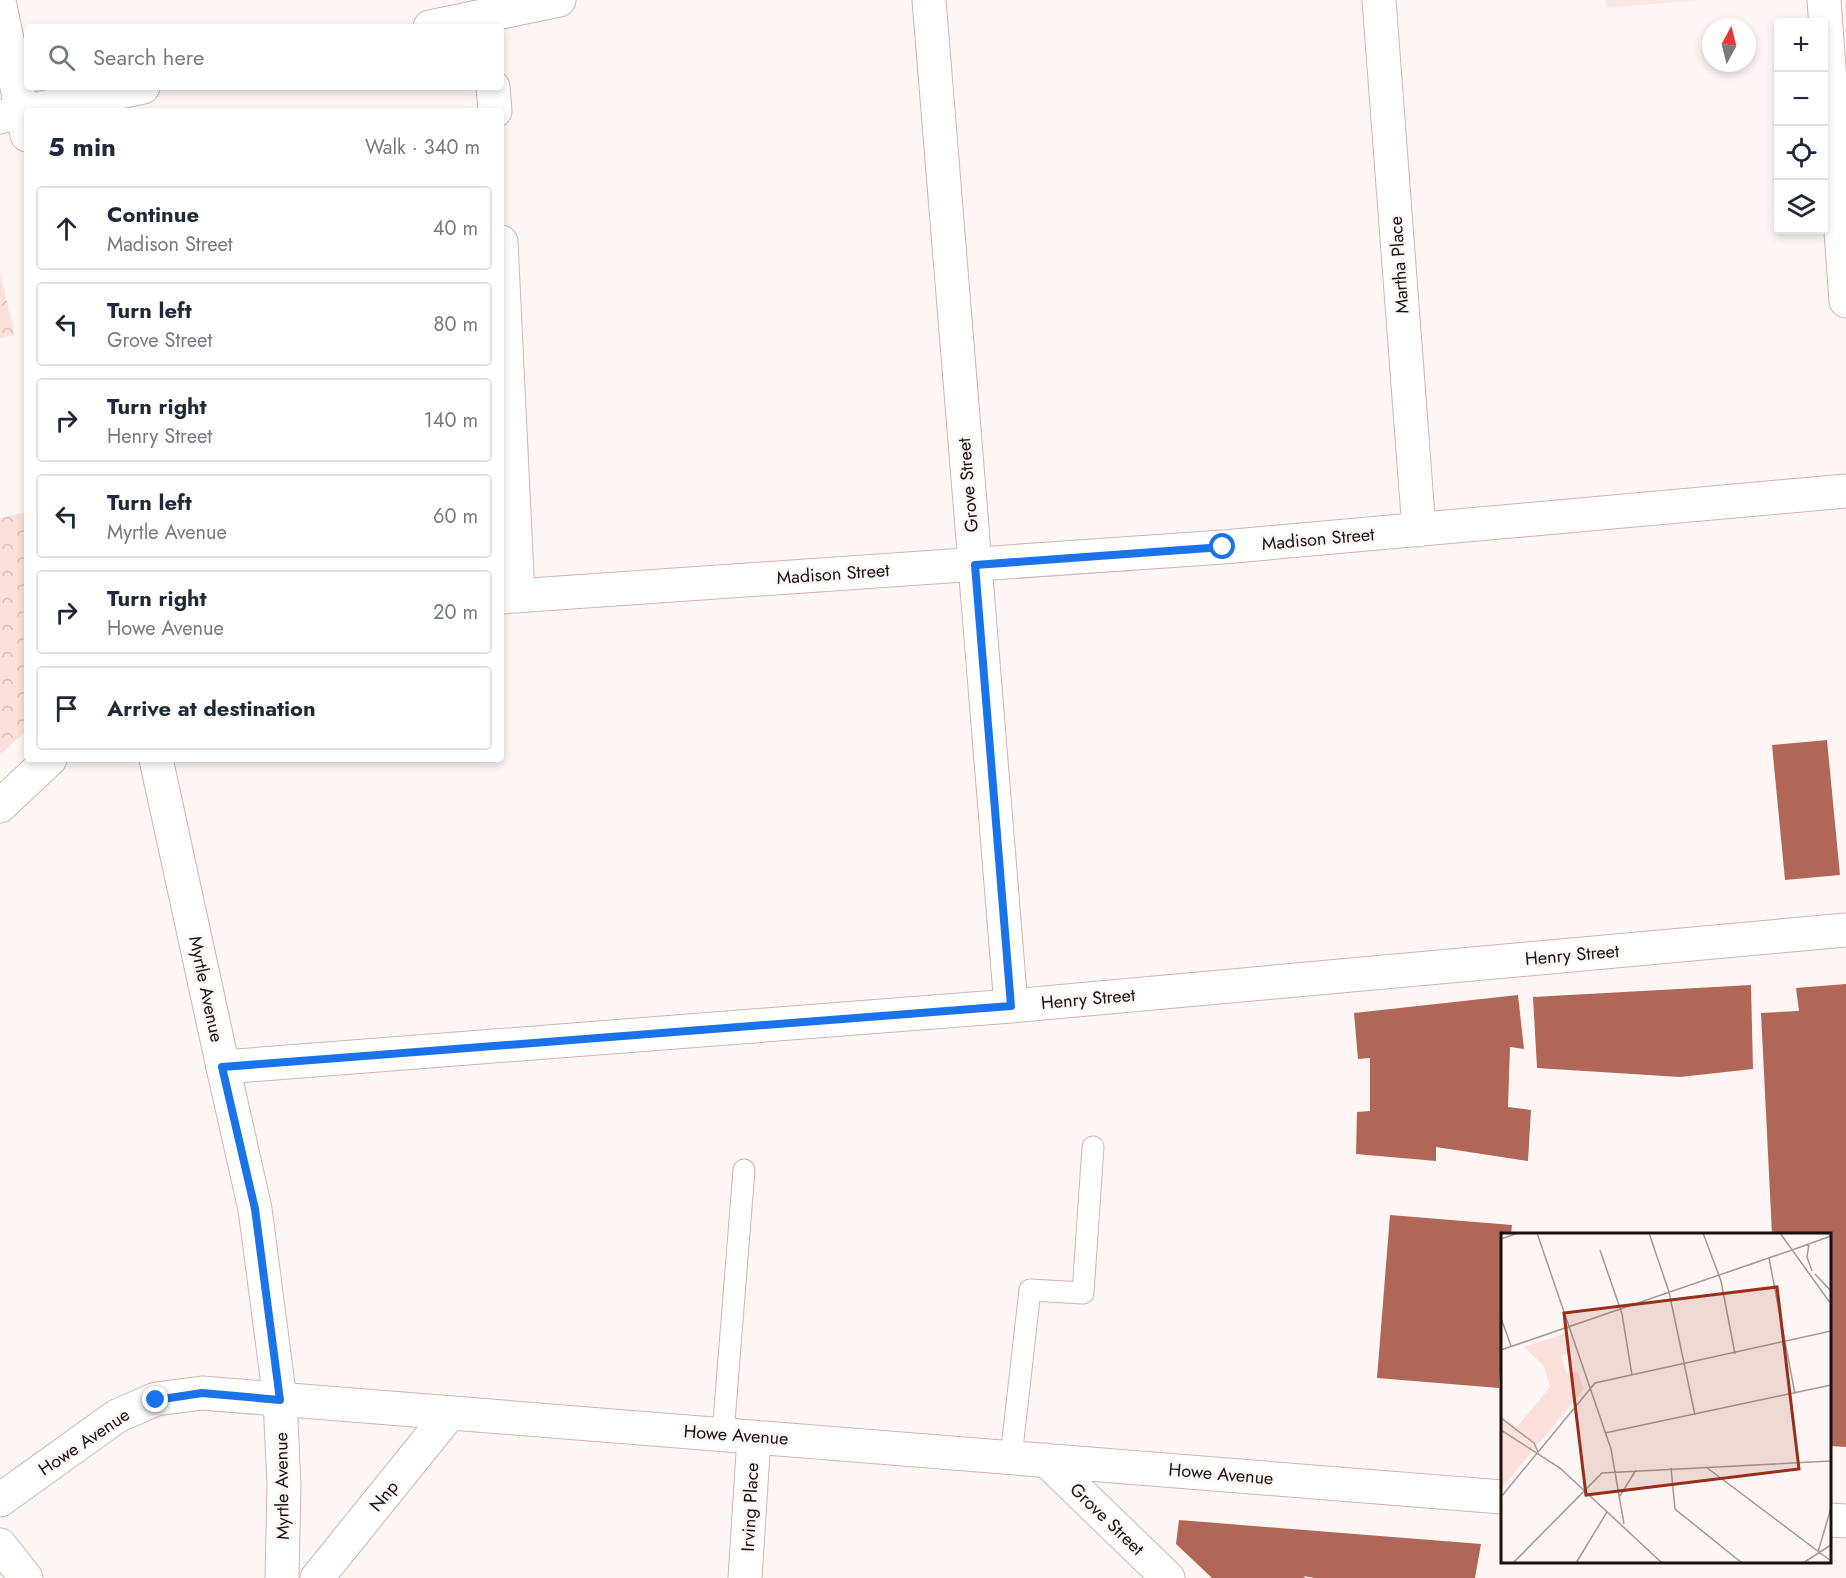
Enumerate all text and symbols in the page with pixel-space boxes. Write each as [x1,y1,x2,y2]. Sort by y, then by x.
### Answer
north arrow [1702,18,1756,72]
map controls [1774,18,1828,234]
button: + [1774,18,1828,72]
search box [24,24,504,90]
icon: search [45,41,78,74]
text: Search here [93,41,204,73]
button: − [1774,72,1828,126]
button: locate [1774,126,1828,180]
text: 5 min [48,128,116,166]
text: Walk · 340 m [365,133,480,162]
button: layers [1774,180,1828,234]
text: Continue [107,198,199,230]
icon: ahead [50,212,83,245]
text: 40 m [433,214,478,243]
street label: Martha Place [1383,215,1415,315]
text: Madison Street [107,230,233,259]
text: Turn left [107,294,192,326]
icon: left [50,308,83,341]
text: 80 m [433,310,478,339]
text: Grove Street [107,326,212,355]
text: Turn right [107,390,207,422]
icon: right [50,404,83,437]
text: 140 m [424,406,478,435]
text: Henry Street [107,422,212,451]
street label: Grove Street [951,436,985,533]
text: Turn left [107,486,192,518]
icon: left [50,500,83,533]
text: 60 m [433,502,478,531]
text: Myrtle Avenue [107,518,227,547]
street label: Madison Street [1261,521,1376,557]
route start [1209,533,1235,559]
street label: Madison Street [776,557,891,591]
text: Turn right [107,582,207,614]
icon: right [50,596,83,629]
text: 20 m [433,598,478,627]
text: Howe Avenue [107,614,224,643]
icon: arrive [50,692,83,725]
text: Arrive at destination [107,692,316,724]
street label: Myrtle Avenue [182,934,230,1044]
street label: Henry Street [1524,938,1621,972]
street label: Henry Street [1040,982,1137,1016]
inset map [1501,1233,1831,1563]
route end [142,1386,168,1412]
street label: Howe Avenue [33,1402,135,1482]
street label: Howe Avenue [683,1418,789,1452]
street label: Myrtle Avenue [268,1432,296,1540]
street label: Howe Avenue [1167,1456,1275,1492]
street label: Irving Place [735,1462,765,1552]
street label: Nnp [363,1475,405,1517]
street label: Grove Street [1064,1477,1151,1562]

